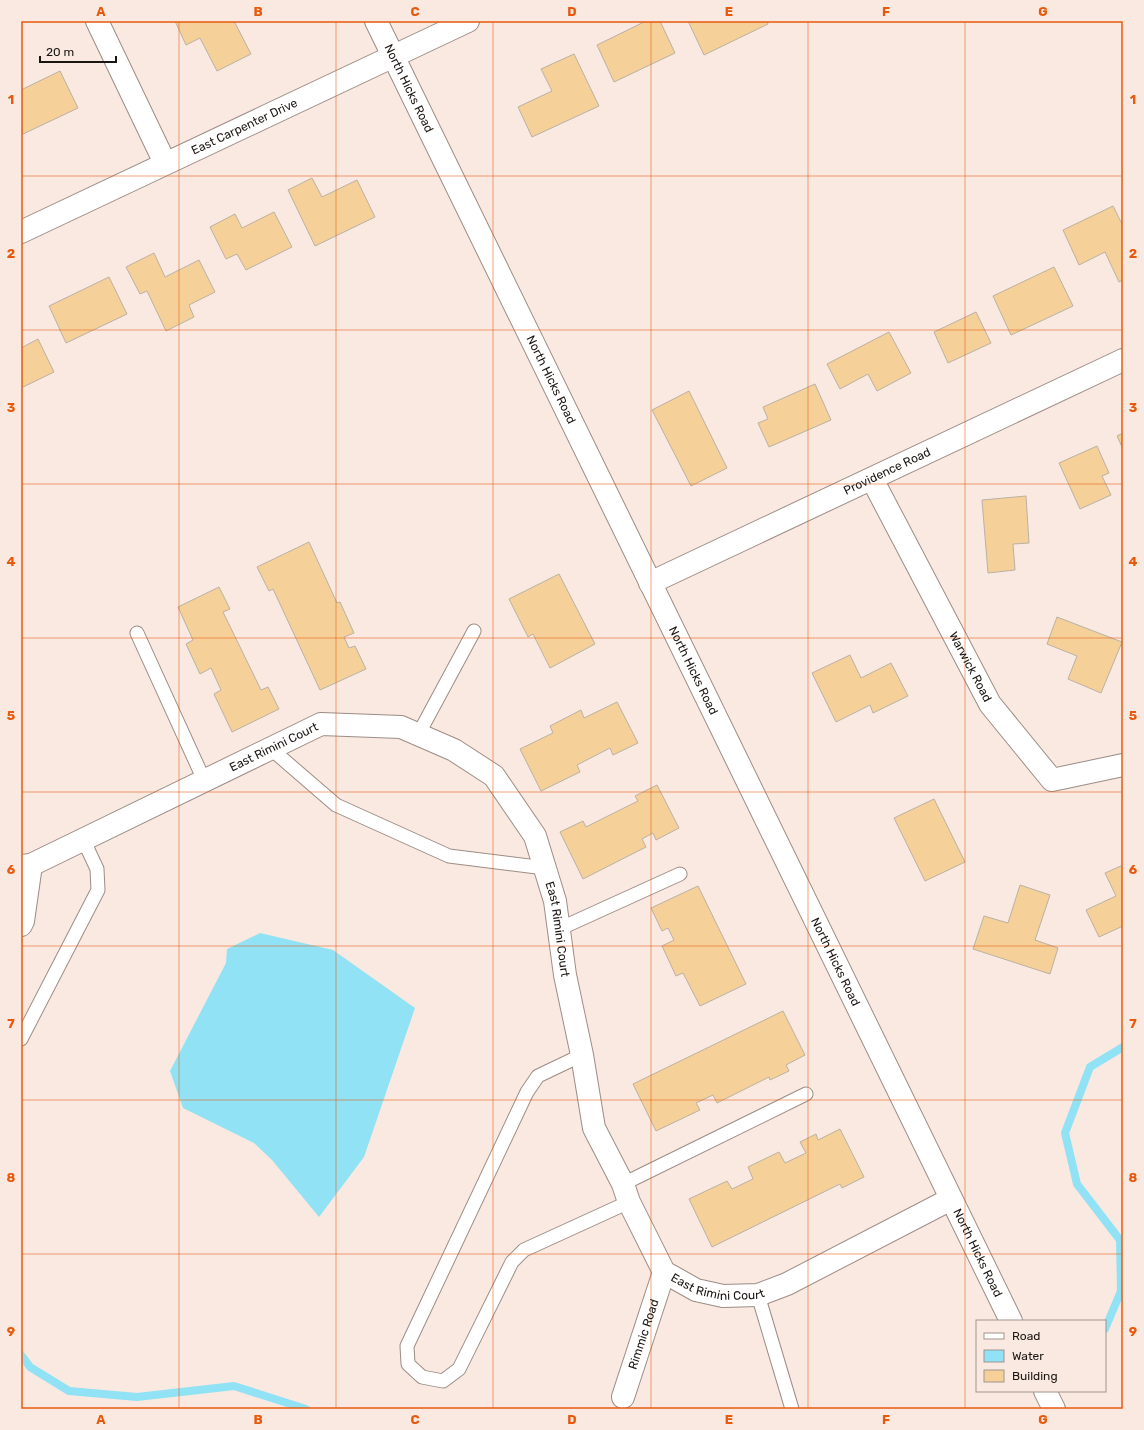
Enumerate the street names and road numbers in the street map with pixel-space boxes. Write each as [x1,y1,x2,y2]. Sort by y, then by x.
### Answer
street label: North Hicks Road [381,42,436,135]
street label: East Carpenter Drive [189,95,300,158]
street label: North Hicks Road [524,333,579,426]
street label: Providence Road [841,445,933,498]
street label: North Hicks Road [666,624,721,717]
street label: Warwick Road [946,629,995,704]
street label: East Rimini Court [227,719,321,774]
street label: East Rimini Court [542,880,572,978]
street label: North Hicks Road [808,915,863,1008]
street label: North Hicks Road [950,1206,1005,1299]
street label: East Rimini Court [669,1270,767,1303]
street label: Rimmic Road [626,1297,662,1371]

